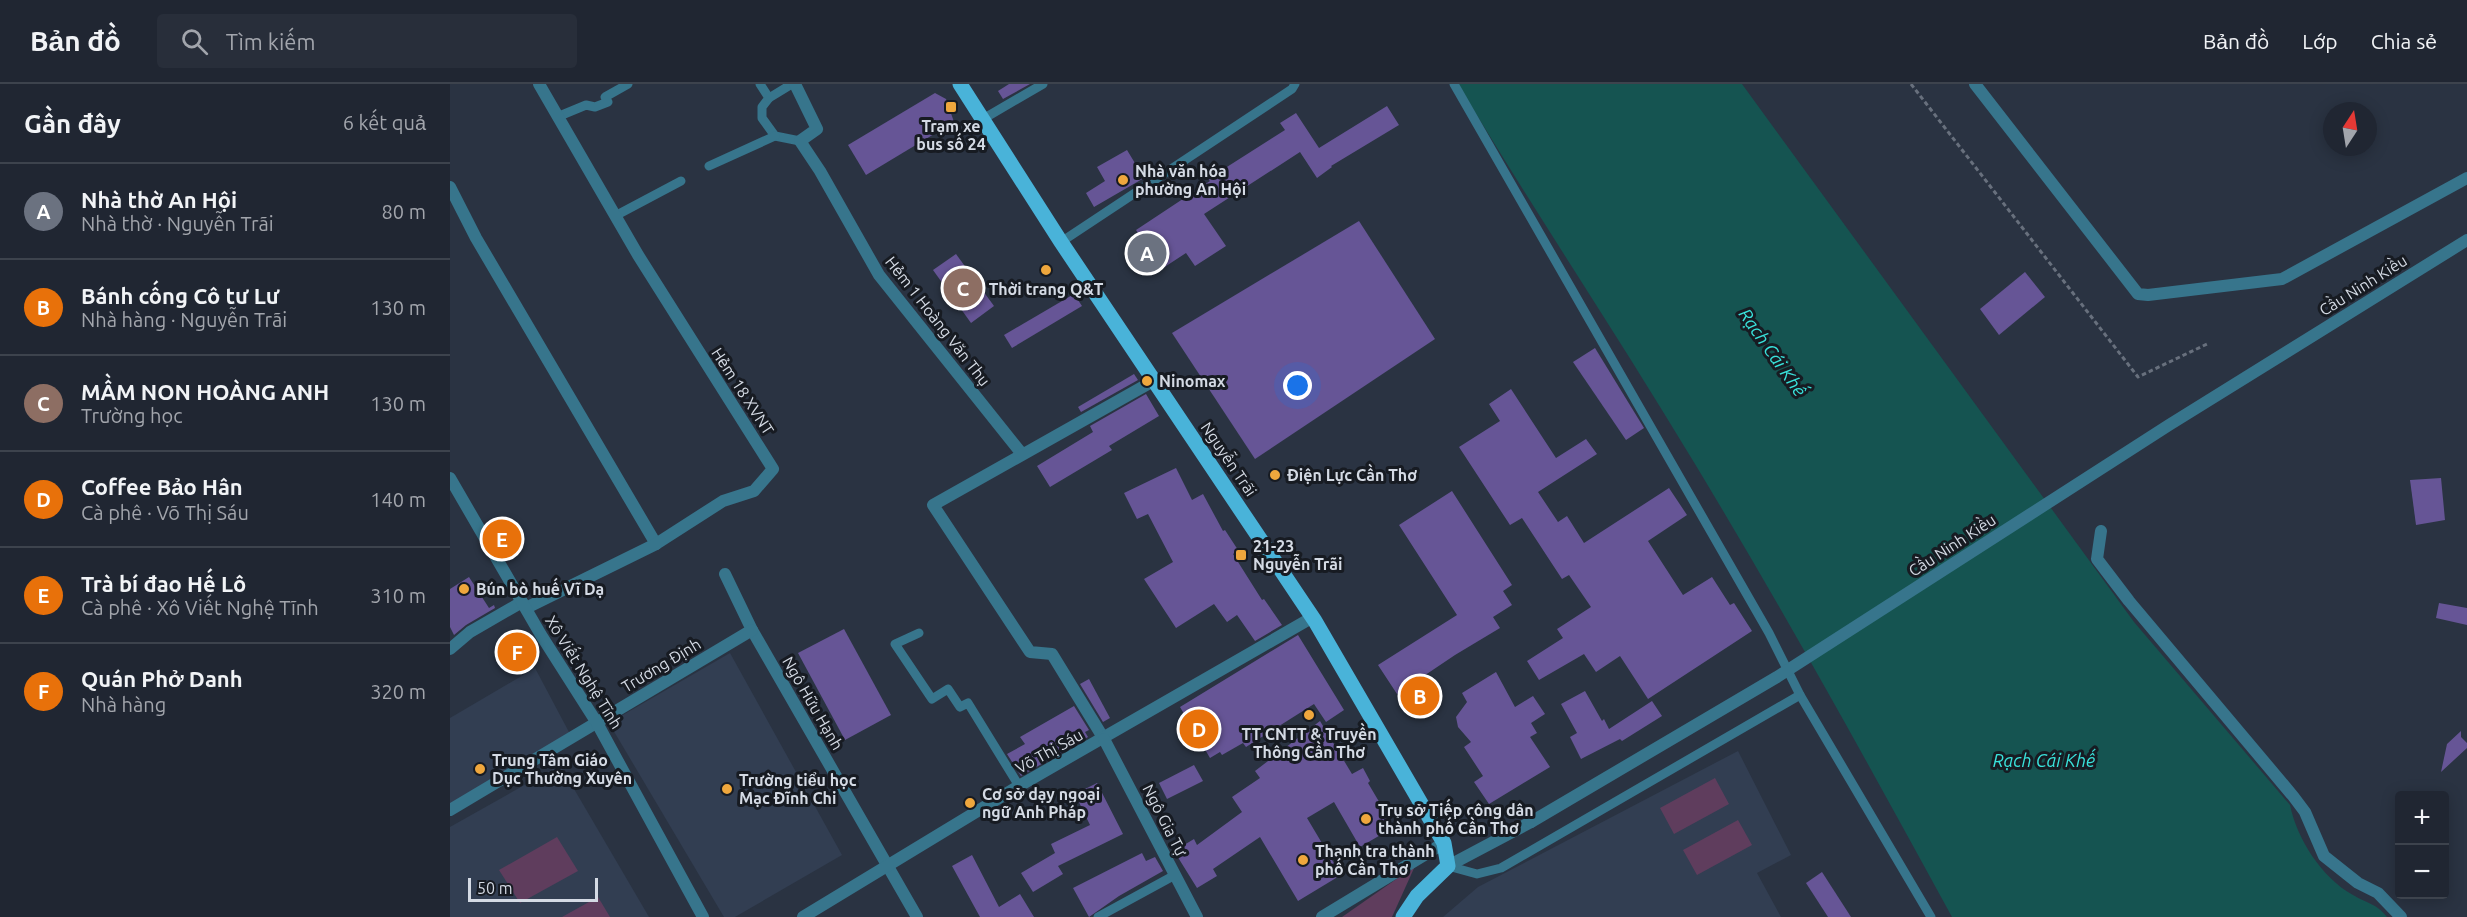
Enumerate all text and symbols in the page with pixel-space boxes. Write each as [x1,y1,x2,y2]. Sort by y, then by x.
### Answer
search box [157,14,577,68]
text: Bản đồ [30,25,121,56]
icon: search [178,25,211,58]
text: Tìm kiếm [226,29,315,54]
text: Bản đồ [2203,29,2269,53]
text: Lớp [2302,29,2338,53]
text: Chia sẻ [2371,29,2437,53]
marker: Trạm xe bus số 24 [944,100,958,114]
north arrow [2323,102,2377,156]
text: Gần đây [24,109,121,138]
text: 6 kết quả [343,111,426,134]
place label: Trạm xe bus số 24 [916,117,986,153]
place label: Nhà văn hóa phường An Hội [1135,162,1246,198]
marker: Nhà văn hóa phường An Hội [1116,173,1130,187]
text: Nhà thờ An Hội [81,187,237,212]
text: A [36,200,51,223]
text: 80 m [382,200,426,223]
text: Nhà thờ · Nguyễn Trãi [81,212,274,235]
pin: A [1128,230,1166,276]
street label: Cầu Ninh Kiều [2314,248,2410,319]
street label: Hẻm 1 Hoàng Văn Thụ [882,253,994,389]
marker: Thời trang Q&T [1039,263,1053,277]
pin: C [944,266,982,310]
place label: Thời trang Q&T [989,280,1104,298]
text: Bánh cống Cô tư Lư [81,283,279,308]
text: B [37,296,50,319]
text: 130 m [370,296,426,319]
water label: Rạch Cái Khế [1735,303,1813,400]
text: Nhà hàng · Nguyễn Trãi [81,308,287,331]
street label: Hẻm 18 XVNT [708,344,778,438]
your location [1283,371,1312,400]
place label: Ninomax [1159,372,1226,390]
marker: Ninomax [1140,374,1154,388]
text: MẦM NON HOÀNG ANH [81,379,329,404]
text: C [37,392,50,415]
text: 130 m [370,392,426,415]
text: Trường học [81,404,183,427]
street label: Nguyễn Trãi [1198,417,1263,499]
place label: Điện Lực Cần Thơ [1287,463,1417,484]
marker: Điện Lực Cần Thơ [1268,468,1282,482]
text: Coffee Bảo Hân [81,474,243,499]
text: D [36,488,51,511]
text: 140 m [370,488,426,511]
text: Cà phê · Võ Thị Sáu [81,501,249,524]
street label: Cầu Ninh Kiều [1904,508,1999,580]
pin: E [482,516,522,562]
place label: 21-23 Nguyễn Trãi [1253,537,1342,573]
marker: 21-23 Nguyễn Trãi [1234,548,1248,562]
text: Trà bí đao Hế Lô [81,571,246,596]
place label: Bún bò huế Vĩ Dạ [476,577,604,598]
marker: Bún bò huế Vĩ Dạ [457,582,471,596]
text: E [38,584,49,607]
text: 310 m [370,584,426,607]
text: Cà phê · Xô Viết Nghệ Tĩnh [81,596,319,619]
street label: Xô Viết Nghệ Tĩnh [542,611,629,732]
pin: F [498,630,536,674]
street label: Trương Định [618,634,704,696]
street label: Ngô Hữu Hạnh [779,653,847,753]
text: Quán Phở Danh [81,666,243,691]
pin: B [1400,674,1440,718]
text: F [38,680,49,703]
text: 320 m [370,680,426,703]
text: Nhà hàng [81,693,166,716]
pin: D [1180,706,1218,752]
marker: TT CNTT & Truyền Thông Cần Thơ [1302,708,1316,722]
place label: TT CNTT & Truyền Thông Cần Thơ [1241,722,1377,761]
street label: Võ Thị Sáu [1012,725,1086,777]
water label: Rạch Cái Khế [1993,748,2096,770]
place label: Trung Tâm Giáo Dục Thường Xuyên [492,751,632,787]
marker: Trung Tâm Giáo Dục Thường Xuyên [473,762,487,776]
place label: Trường tiểu học Mạc Đĩnh Chi [739,771,857,807]
street label: Ngô Gia Tự [1139,781,1191,859]
marker: Trường tiểu học Mạc Đĩnh Chi [720,782,734,796]
place label: Cơ sở dạy ngoại ngữ Anh Pháp [982,785,1100,821]
map controls [2395,791,2449,899]
button: + [2395,791,2449,845]
marker: Cơ sở dạy ngoại ngữ Anh Pháp [963,796,977,810]
place label: Trụ sở Tiếp công dân thành phố Cần Thơ [1378,798,1534,837]
marker: Trụ sở Tiếp công dân thành phố Cần Thơ [1359,812,1373,826]
place label: Thanh tra thành phố Cần Thơ [1315,842,1435,878]
button: − [2395,845,2449,899]
marker: Thanh tra thành phố Cần Thơ [1296,853,1310,867]
scale bar [468,875,598,902]
text: 50 m [477,879,513,897]

